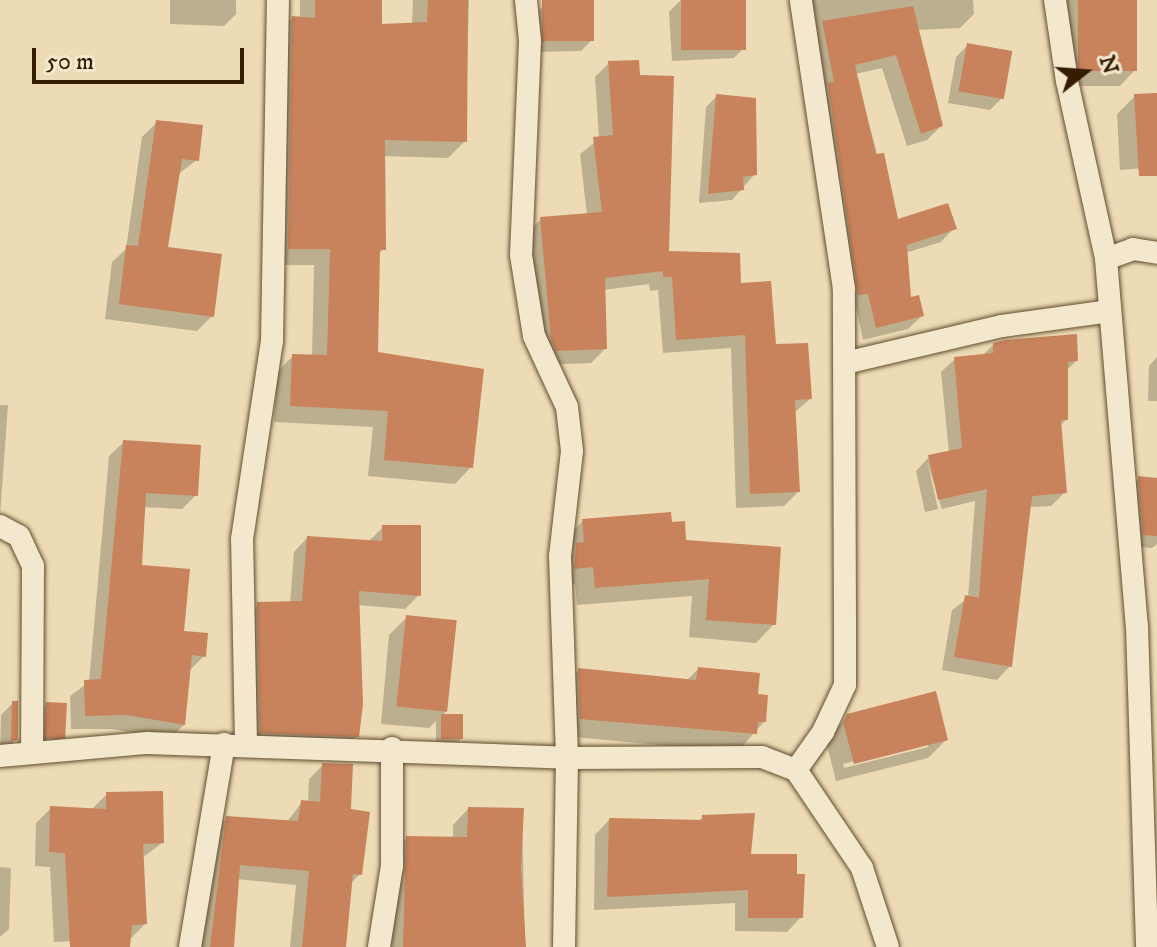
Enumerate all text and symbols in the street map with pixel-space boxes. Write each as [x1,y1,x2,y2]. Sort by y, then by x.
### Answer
scale bar [36,32,248,82]
north arrow [1045,32,1125,112]
text: 50 m [46,47,94,77]
text: N [1093,52,1124,77]

